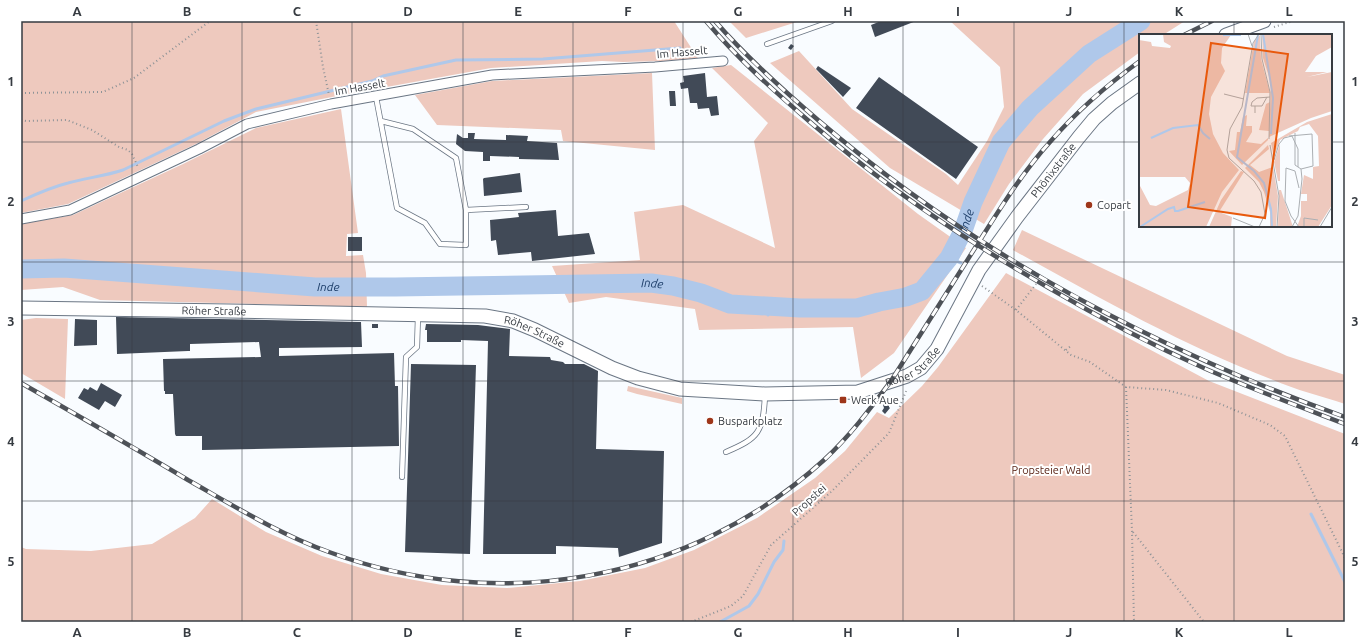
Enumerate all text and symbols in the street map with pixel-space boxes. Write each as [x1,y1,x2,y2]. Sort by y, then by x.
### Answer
text: A [72,4,82,18]
text: B [183,4,192,18]
text: C [293,4,302,18]
text: D [403,4,413,18]
text: E [514,4,522,18]
text: F [624,4,632,18]
text: G [734,4,743,18]
text: H [843,4,853,18]
text: I [956,4,960,18]
text: J [1066,4,1072,18]
text: K [1175,4,1184,18]
text: L [1285,4,1293,18]
inset map [1139,34,1332,227]
street label: Im Hasselt [656,44,709,60]
text: 1 [7,74,15,88]
text: 1 [1351,74,1359,88]
street label: Im Hasselt [334,77,387,97]
street label: Phönixstraße [1028,141,1078,200]
text: 2 [7,194,15,208]
text: 2 [1351,194,1359,208]
place label: Copart [1097,199,1131,211]
marker: Copart [1084,200,1094,210]
water label: Inde [957,207,976,233]
water label: Inde [641,276,664,291]
water label: Inde [317,280,340,293]
street label: Röher Straße [181,304,247,317]
text: 3 [7,314,15,328]
street label: Röher Straße [503,314,567,350]
text: 3 [1351,314,1359,328]
street label: Röher Straße [884,344,942,389]
place label: Werk Aue [851,394,899,406]
marker: Werk Aue [838,395,848,405]
place label: Busparkplatz [718,415,782,427]
marker: Busparkplatz [705,416,715,426]
text: 4 [7,434,15,448]
text: 4 [1351,434,1359,448]
park label: Propsteier Wald [1011,464,1091,476]
street label: Propstei [790,482,828,518]
text: 5 [7,554,15,568]
text: 5 [1351,554,1359,568]
text: A [72,625,82,639]
text: B [183,625,192,639]
text: C [293,625,302,639]
text: D [403,625,413,639]
text: E [514,625,522,639]
text: F [624,625,632,639]
text: G [734,625,743,639]
text: H [843,625,853,639]
text: I [956,625,960,639]
text: J [1066,625,1072,639]
text: K [1175,625,1184,639]
text: L [1285,625,1293,639]

